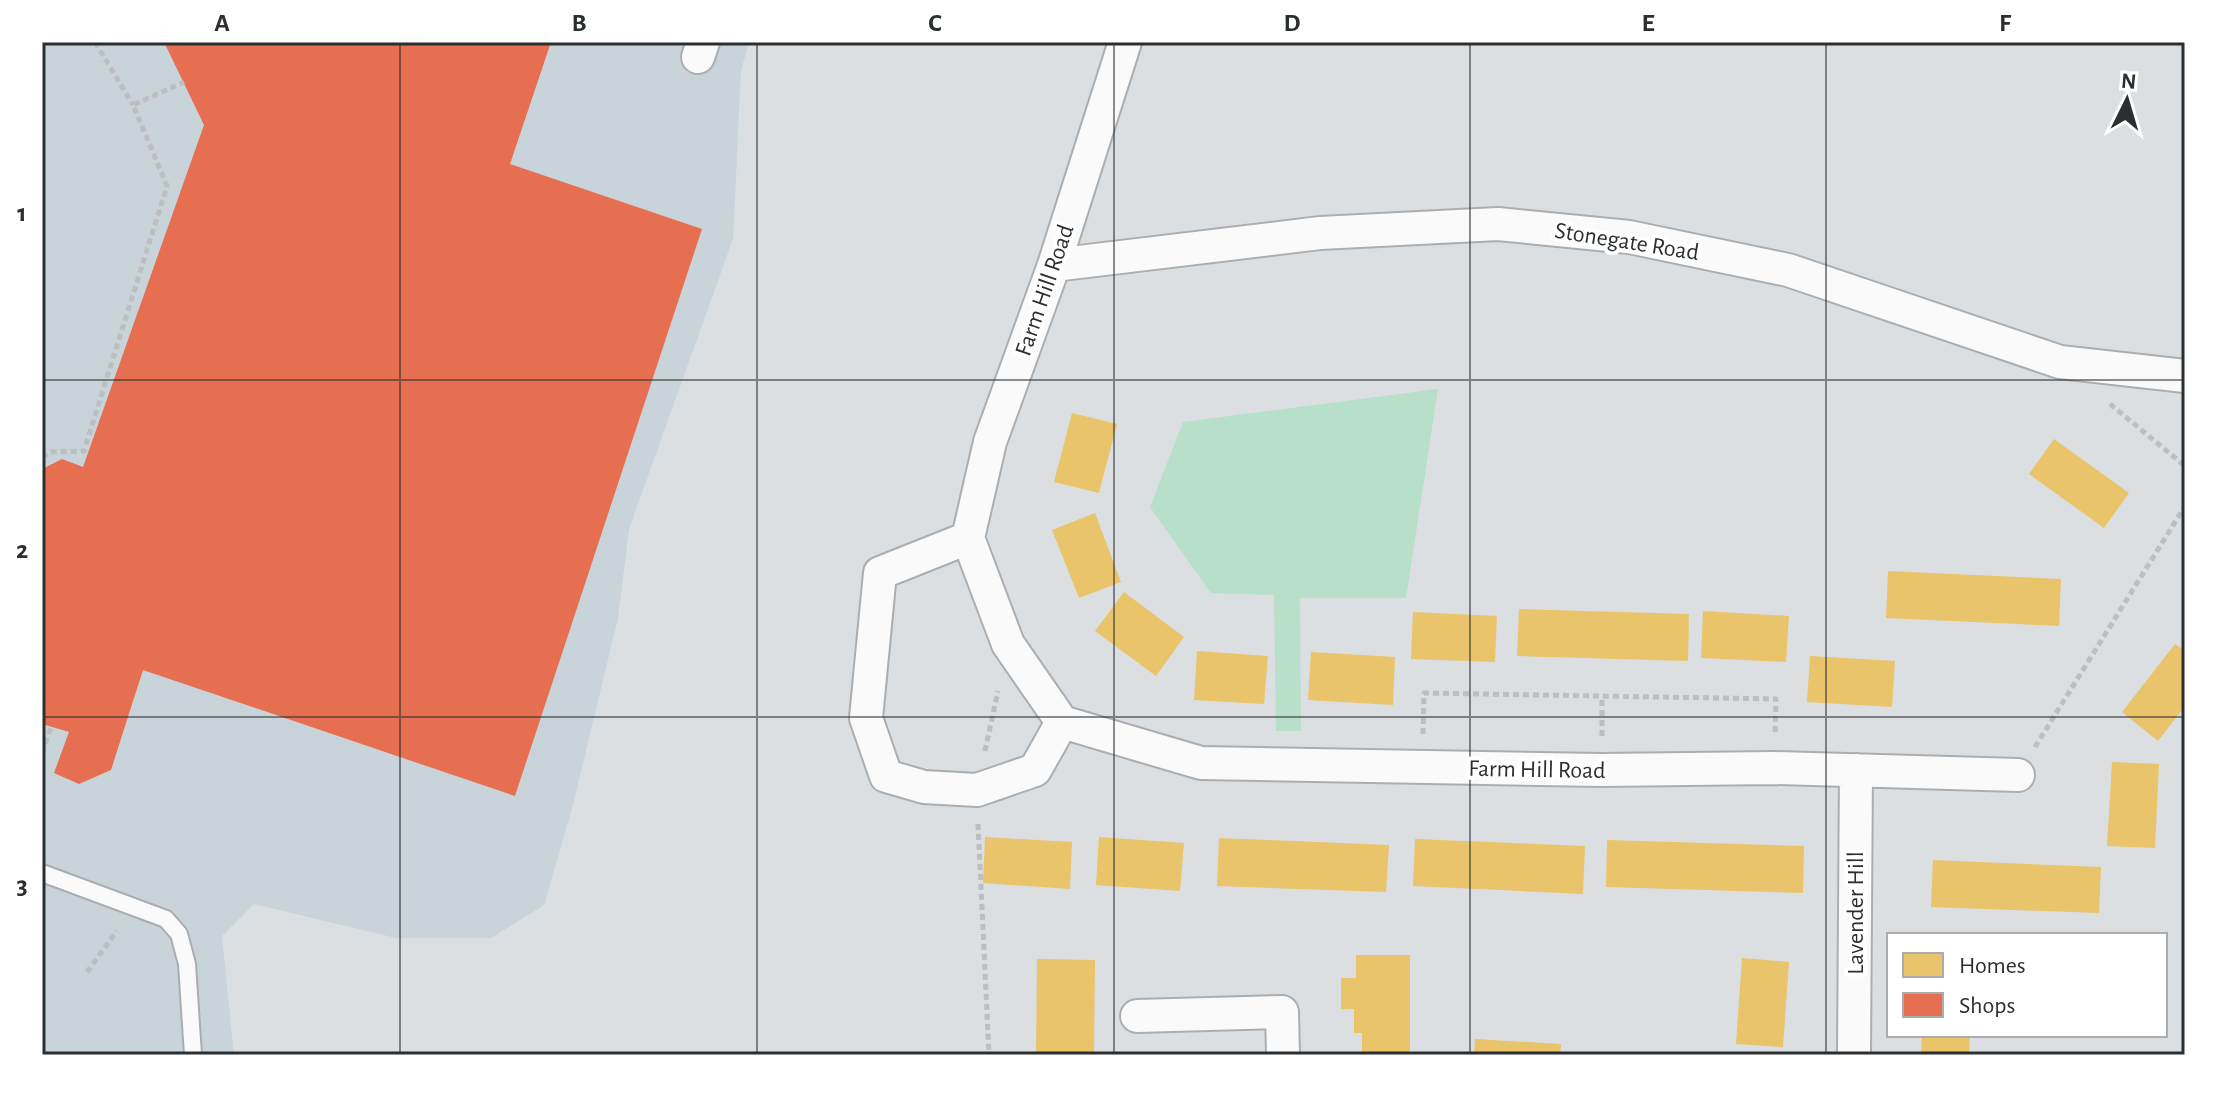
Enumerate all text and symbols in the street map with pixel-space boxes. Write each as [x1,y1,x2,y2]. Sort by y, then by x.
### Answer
text: A [214,10,230,36]
text: B [571,10,587,36]
text: C [928,10,942,36]
text: D [1283,10,1301,36]
text: E [1641,10,1655,36]
text: F [1999,10,2012,36]
north arrow [2087,60,2167,140]
text: N [2120,69,2137,93]
text: 1 [17,200,27,226]
street label: Stonegate Road [1553,219,1701,265]
street label: Farm Hill Road [1011,222,1079,359]
text: 2 [16,537,28,563]
street label: Farm Hill Road [1468,757,1606,783]
street label: Lavender Hill [1844,851,1868,975]
text: 3 [16,873,28,899]
legend [1887,933,2167,1037]
text: Homes [1959,954,2026,978]
text: Shops [1959,994,2015,1018]

